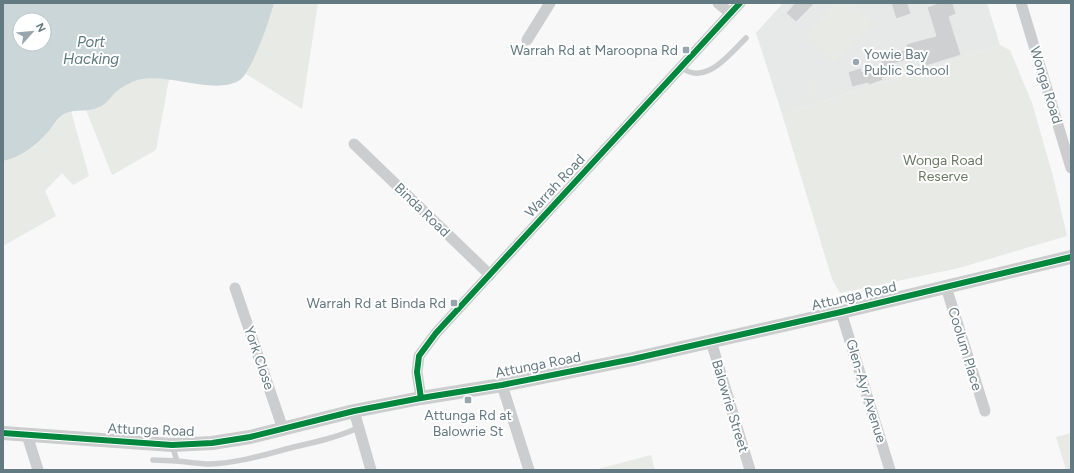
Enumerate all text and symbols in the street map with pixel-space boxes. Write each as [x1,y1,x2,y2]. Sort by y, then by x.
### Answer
north arrow [12,12,52,52]
text: N [33,21,48,34]
water label: Port Hacking [63,33,119,68]
place label: Warrah Rd at Maroopna Rd [510,42,678,59]
street label: Wonga Road [1026,44,1066,126]
marker: Warrah Rd at Maroopna Rd [681,45,691,55]
place label: Yowie Bay Public School [864,46,949,79]
marker: Yowie Bay Public School [851,57,861,67]
street label: Warrah Road [521,151,589,221]
park label: Wonga Road Reserve [903,152,983,185]
street label: Binda Road [391,179,453,241]
street label: Attunga Road [810,278,898,314]
place label: Warrah Rd at Binda Rd [306,295,446,312]
marker: Warrah Rd at Binda Rd [449,298,459,308]
street label: Coolum Place [944,305,986,393]
street label: York Close [240,324,278,392]
street label: Glen-Ayr Avenue [842,337,890,445]
street label: Attunga Road [494,348,582,382]
street label: Balowrie Street [708,358,752,454]
marker: Attunga Rd at Balowrie St [463,395,473,405]
place label: Attunga Rd at Balowrie St [424,407,512,440]
street label: Attunga Road [107,420,195,440]

